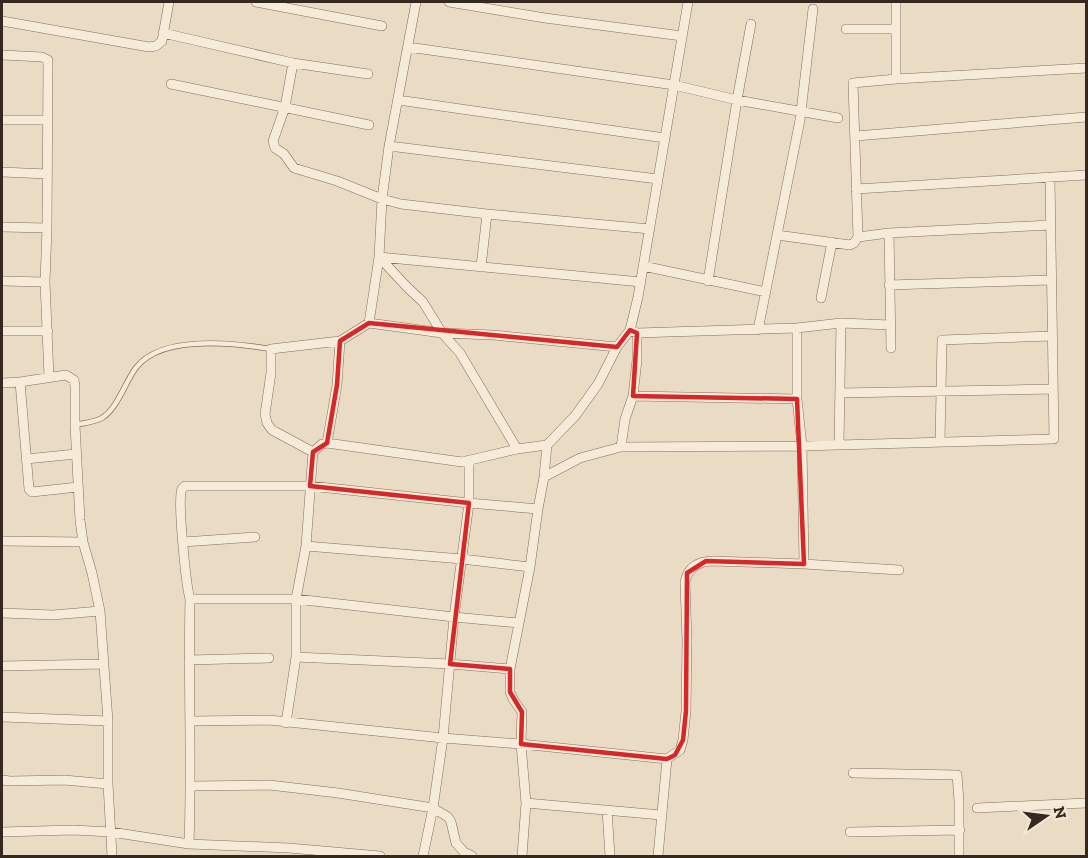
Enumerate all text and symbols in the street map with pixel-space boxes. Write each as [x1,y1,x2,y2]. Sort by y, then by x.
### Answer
north arrow [1016,786,1076,846]
text: N [1049,804,1071,821]

